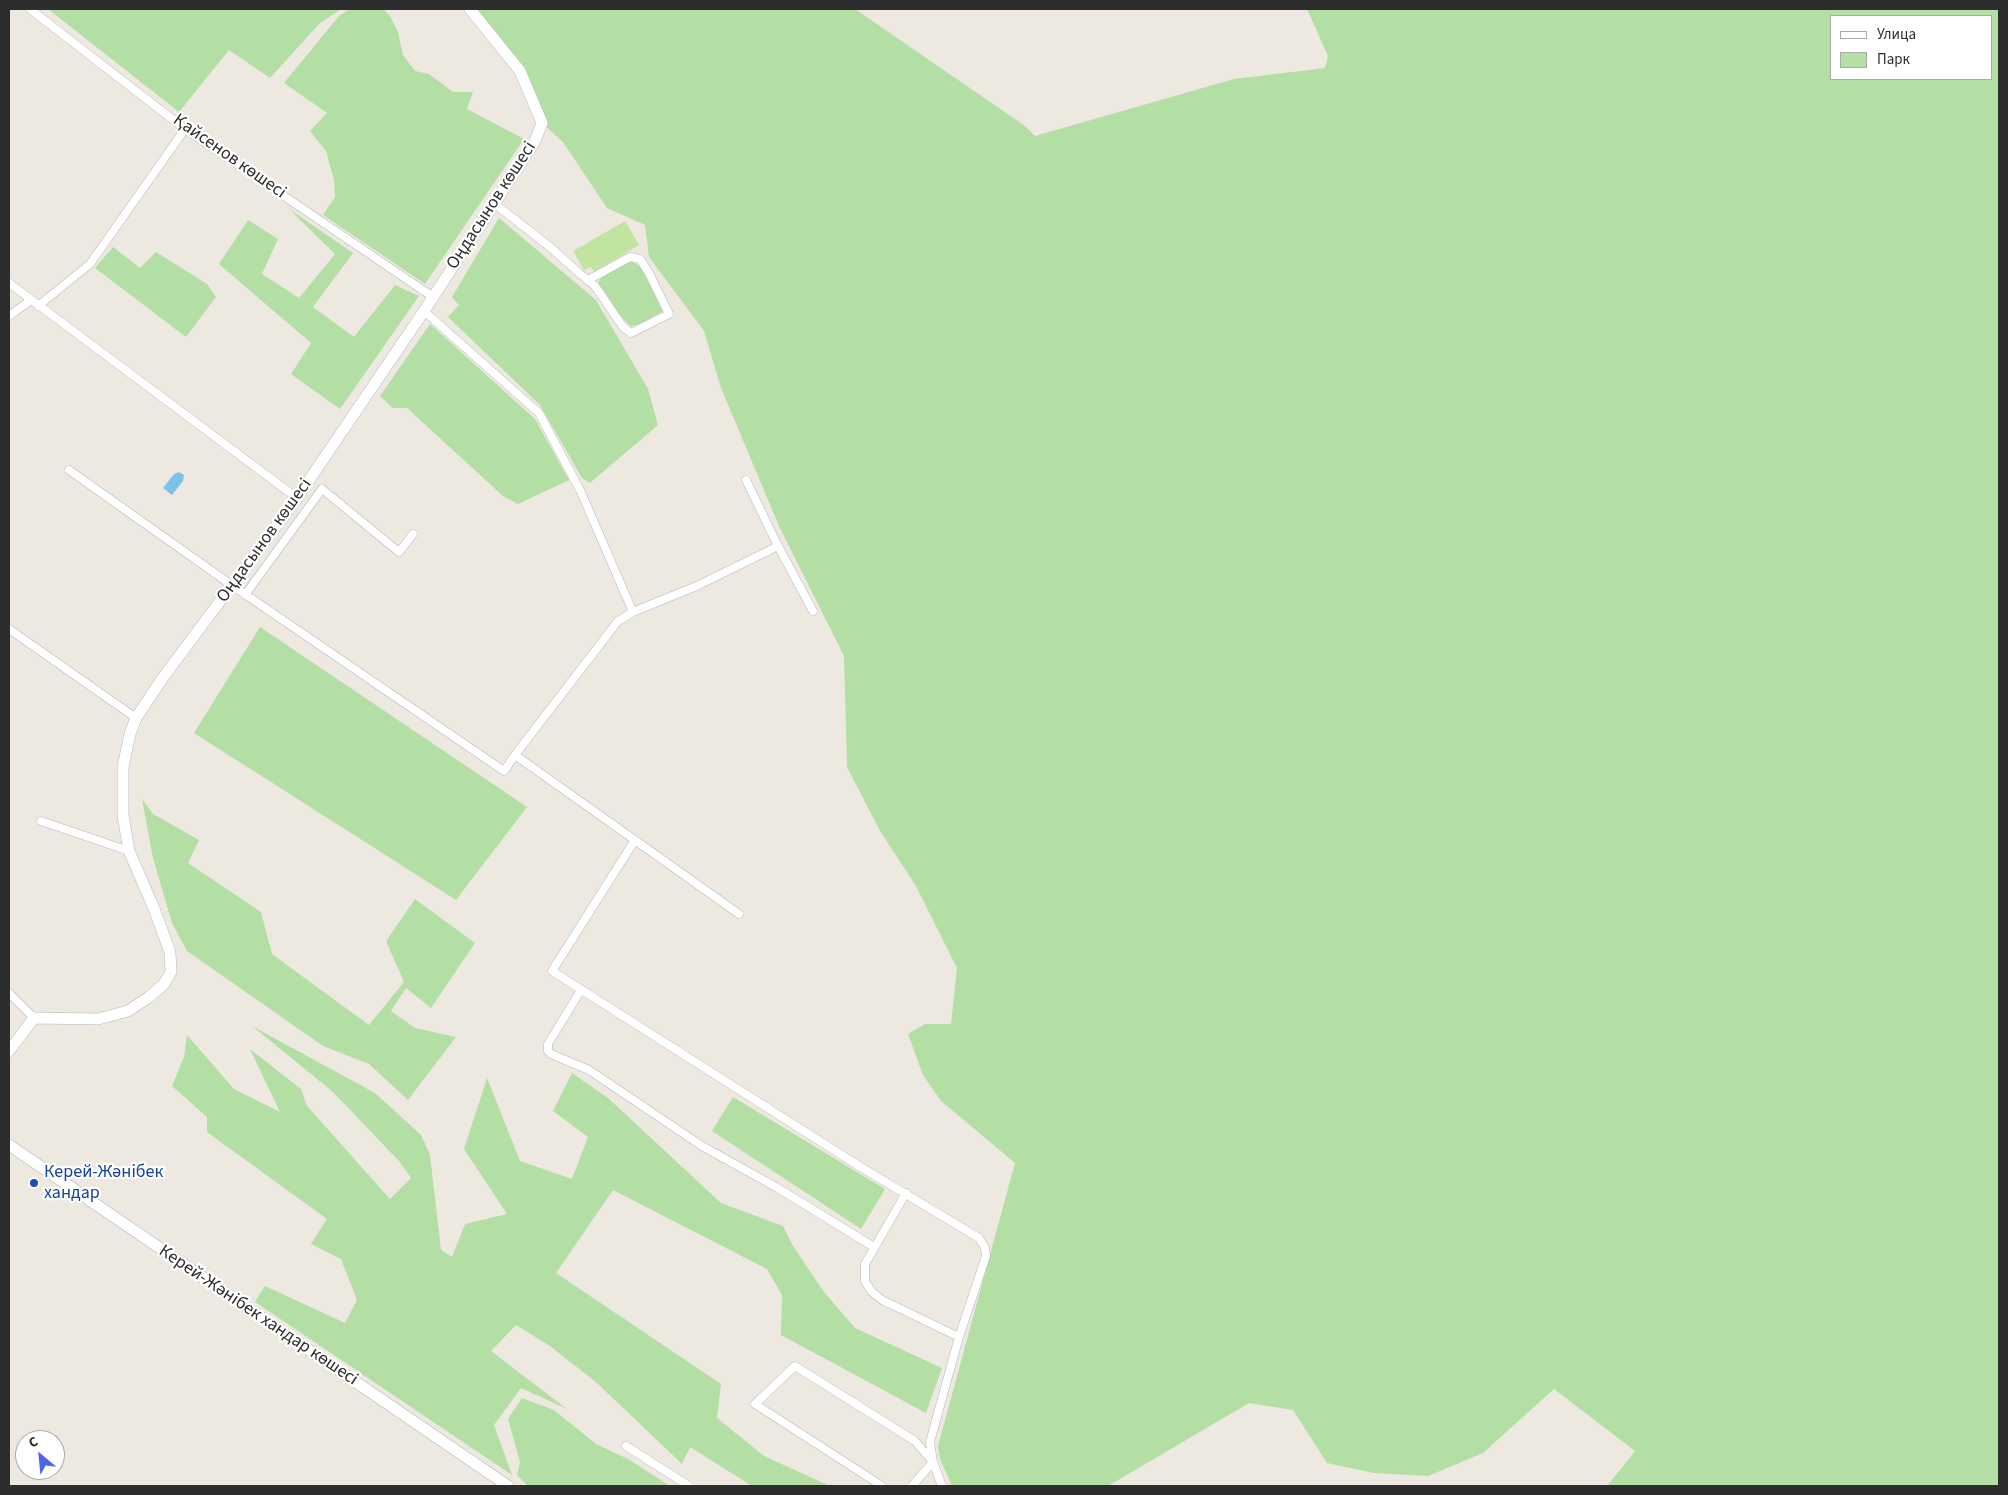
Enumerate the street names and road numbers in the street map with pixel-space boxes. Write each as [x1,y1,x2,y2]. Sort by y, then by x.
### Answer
street label: Қайсенов көшесі [168,110,290,204]
street label: Оңдасынов көшесі [443,138,541,274]
street label: Оңдасынов көшесі [213,475,317,607]
street label: Керей-Жәнібек хандар көшесі [154,1241,362,1391]

